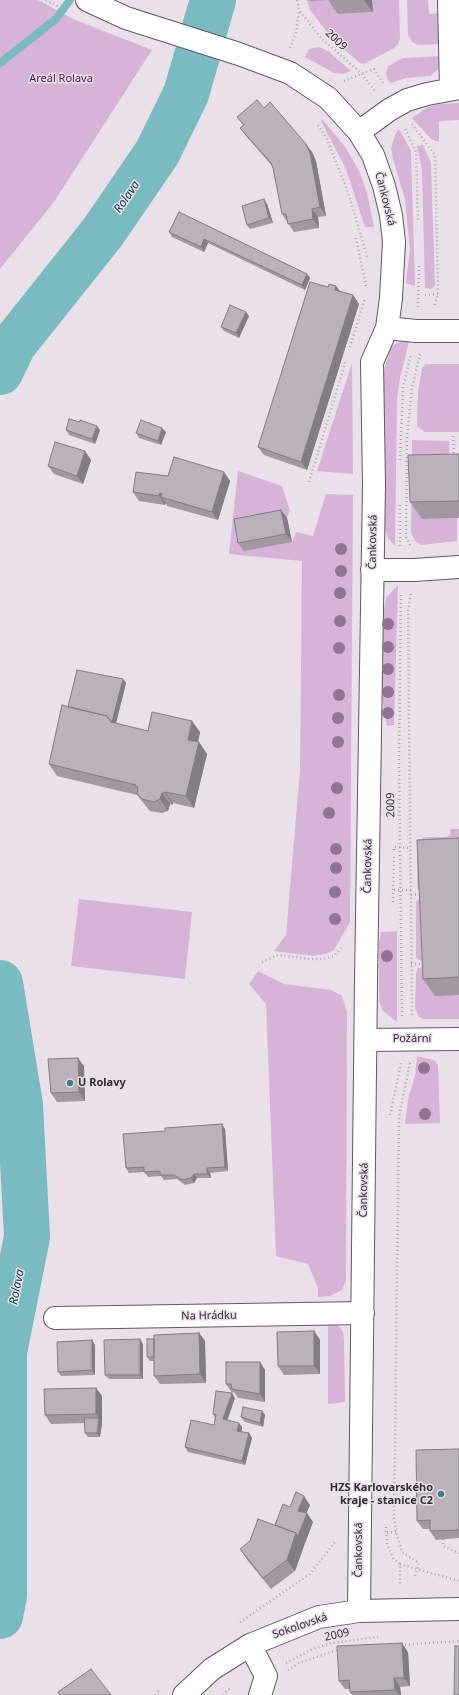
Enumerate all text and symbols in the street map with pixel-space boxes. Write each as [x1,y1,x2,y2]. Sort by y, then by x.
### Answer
street label: 2009 [322,27,350,53]
park label: Areál Rolava [29,72,93,86]
street label: Čankovská [372,171,398,227]
water label: Rolava [111,178,143,216]
street label: Čankovská [366,514,380,570]
street label: 2009 [384,792,398,818]
street label: Čankovská [361,838,375,894]
street label: Požární [393,1032,431,1046]
place label: U Rolavy [78,1076,126,1090]
marker: U Rolavy [65,1078,75,1088]
street label: Čankovská [357,1162,371,1218]
water label: Rolava [7,1268,27,1306]
street label: Na Hrádku [181,1309,237,1323]
place label: HZS Karlovarského kraje - stanice C2 [330,1481,433,1507]
marker: HZS Karlovarského kraje - stanice C2 [436,1489,446,1499]
street label: Čankovská [352,1522,366,1578]
street label: Sokolovská [271,1610,329,1642]
street label: 2009 [323,1626,351,1644]

